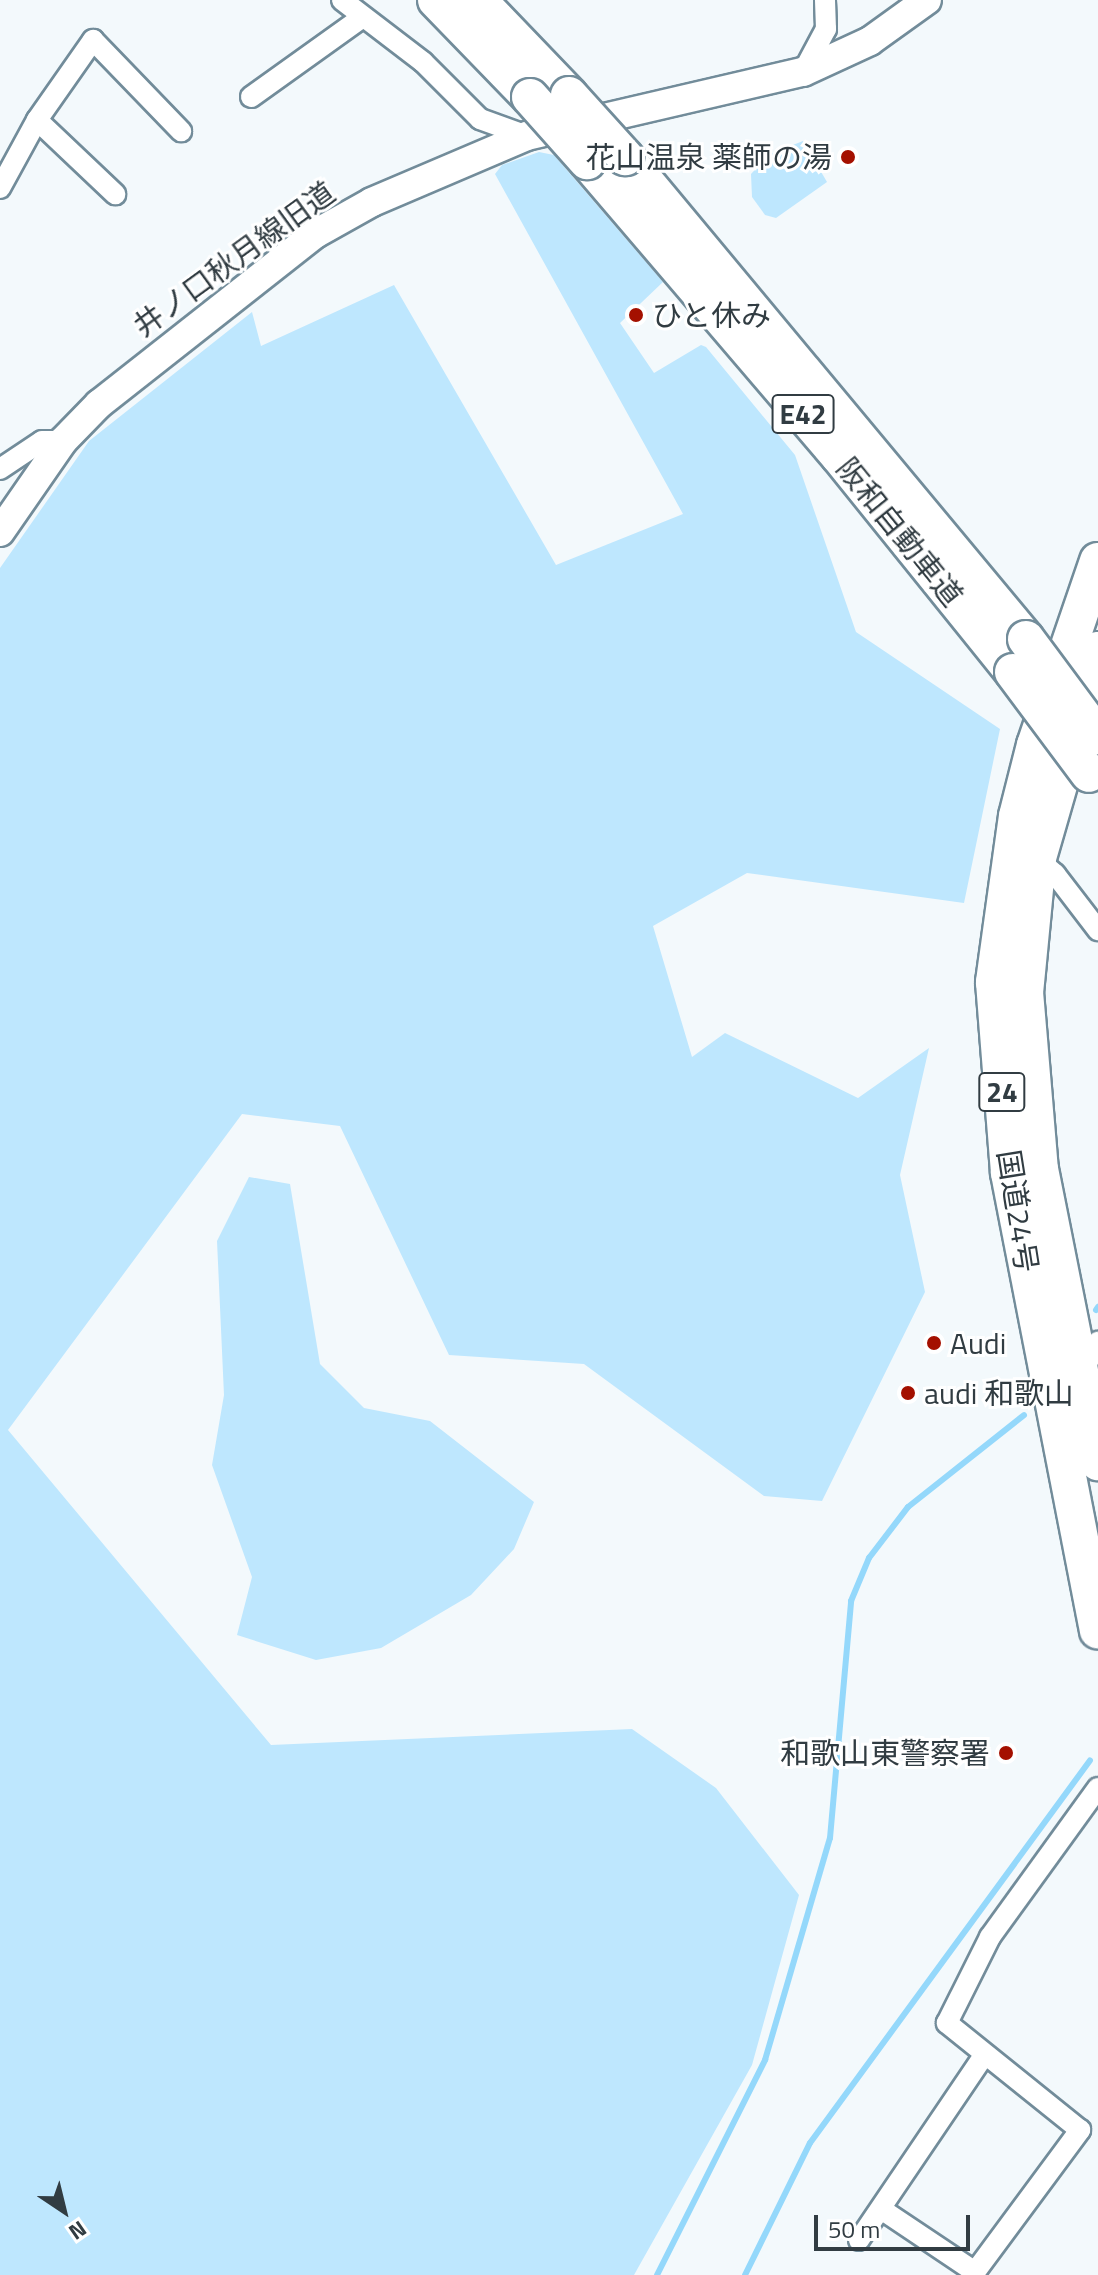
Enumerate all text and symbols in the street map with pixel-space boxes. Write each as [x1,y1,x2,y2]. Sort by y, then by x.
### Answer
place label: 花山温泉 薬師の湯 [585,139,832,175]
marker: 花山温泉 薬師の湯 [839,148,857,166]
street label: 井ノ口秋月線旧道 [126,174,342,344]
place label: ひと休み [652,297,772,333]
marker: ひと休み [627,306,645,324]
road number: E42 [771,390,835,438]
street label: 阪和自動車道 [829,451,971,613]
road number: 24 [978,1068,1026,1116]
street label: 国道24号 [991,1147,1045,1275]
place label: Audi [950,1325,1006,1361]
marker: Audi [925,1334,943,1352]
place label: audi 和歌山 [924,1375,1074,1411]
marker: audi 和歌山 [899,1384,917,1402]
place label: 和歌山東警察署 [780,1735,990,1771]
marker: 和歌山東警察署 [997,1744,1015,1762]
north arrow [24,2171,104,2251]
scale bar [818,2199,974,2249]
text: 50 m [828,2211,880,2247]
text: N [62,2212,94,2249]

